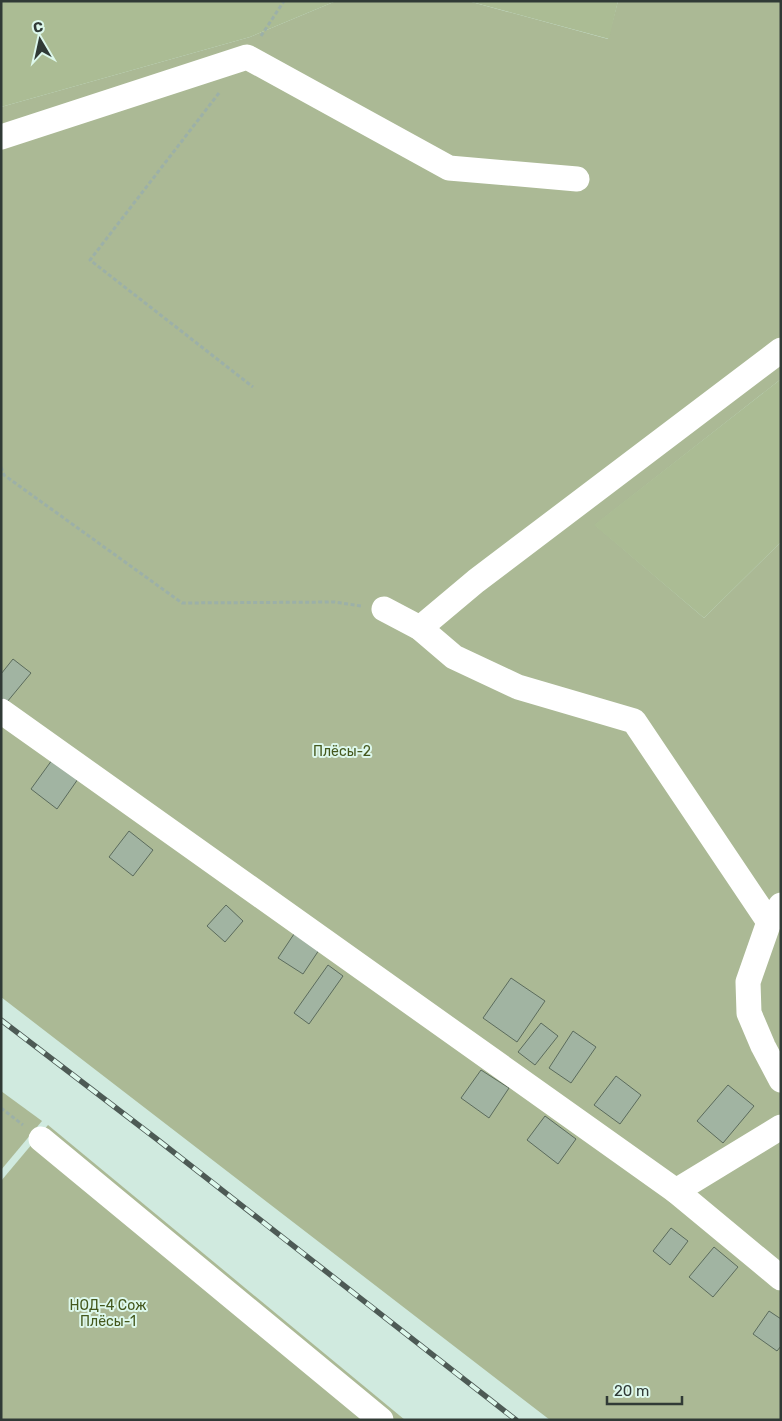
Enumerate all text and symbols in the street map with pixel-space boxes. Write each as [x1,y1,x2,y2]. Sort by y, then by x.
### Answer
north arrow [15,15,65,65]
text: С [32,18,44,37]
park label: Плёсы-2 [313,743,371,760]
park label: НОД-4 Сож Плёсы-1 [70,1297,146,1330]
scale bar [607,1374,682,1406]
text: 20 m [614,1382,649,1400]

